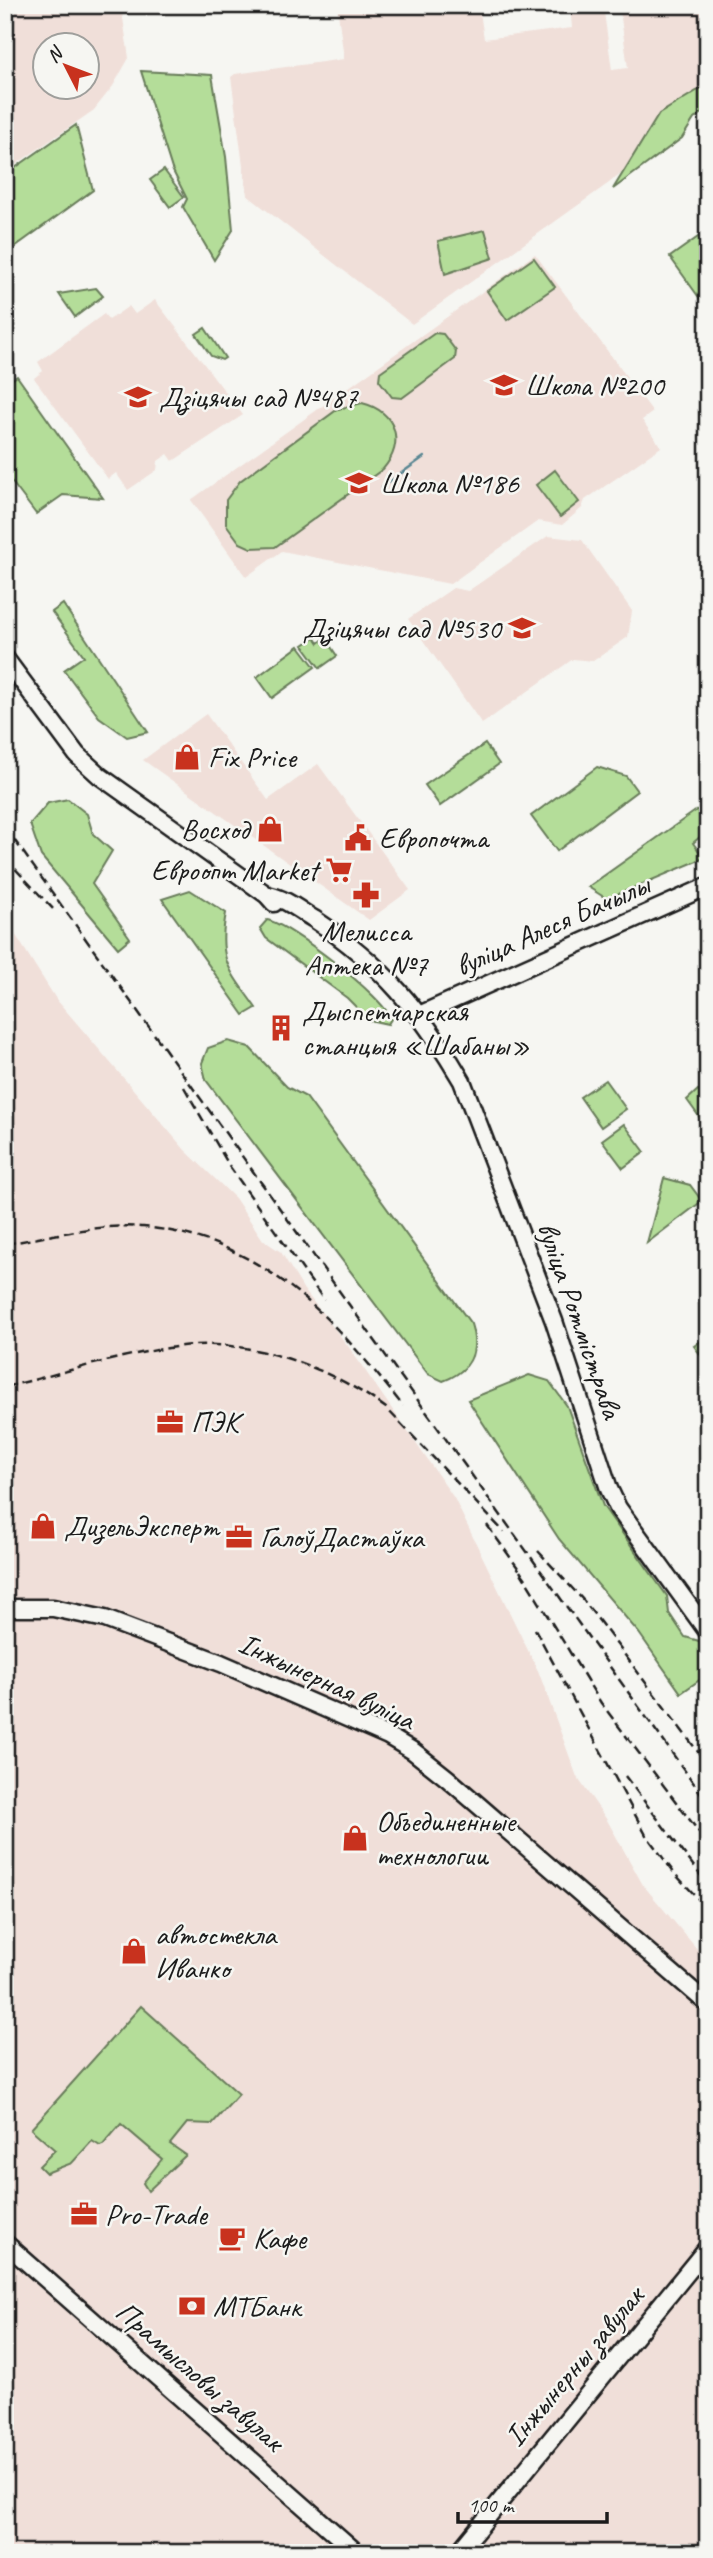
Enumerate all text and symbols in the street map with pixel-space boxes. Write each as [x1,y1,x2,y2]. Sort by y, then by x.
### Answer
north arrow [32,32,102,102]
text: N [41,40,69,68]
place label: Школа №200 [525,366,666,404]
school or university icon: Школа №200 [489,370,519,400]
place label: Дзіцячы сад №487 [159,378,359,416]
school or university icon: Дзіцячы сад №487 [123,382,153,412]
place label: Школа №186 [380,464,520,502]
school or university icon: Школа №186 [344,468,374,498]
place label: Дзіцячы сад №530 [303,609,503,647]
school or university icon: Дзіцячы сад №530 [507,613,537,643]
place label: Fix Price [208,738,298,776]
shop icon: Fix Price [172,742,202,772]
place label: Восход [181,810,252,848]
shop icon: Восход [255,814,285,844]
place label: Европочта [379,819,491,857]
public building icon: Европочта [343,823,373,853]
place label: Евроопт Market [151,851,322,889]
supermarket icon: Евроопт Market [324,855,354,885]
street label: вуліца Алеся Бачылы [449,864,657,985]
pharmacy icon: Мелисса Аптека №7 [351,880,381,910]
place label: Мелисса Аптека №7 [304,912,429,984]
place label: Дыспетчарская станцыя «Шабаны» [302,992,530,1064]
building icon: Дыспетчарская станцыя «Шабаны» [266,1013,296,1043]
street label: вуліца Ротмістрава [529,1217,632,1425]
place label: ПЭК [191,1403,245,1441]
office icon: ПЭК [155,1407,185,1437]
place label: ДизельЭксперт [64,1507,221,1545]
shop icon: ДизельЭксперт [28,1511,58,1541]
place label: ГалоўДастаўка [260,1518,426,1556]
office icon: ГалоўДастаўка [224,1522,254,1552]
street label: Інжынерная вуліца [233,1624,423,1739]
place label: Объединенные технологии [376,1802,517,1874]
shop icon: Объединенные технологии [340,1823,370,1853]
place label: автостекла Иванко [155,1915,278,1987]
shop icon: автостекла Иванко [119,1936,149,1966]
place label: Pro-Trade [105,2195,209,2233]
office icon: Pro-Trade [69,2199,99,2229]
place label: Кафе [253,2219,308,2257]
cafe icon: Кафе [217,2223,247,2253]
street label: Інжынерны завулак [496,2276,654,2454]
place label: МТБанк [213,2287,303,2325]
bank icon: МТБанк [177,2291,207,2321]
street label: Прамысловы завулак [108,2292,294,2462]
scale bar [458,2481,606,2525]
text: 100 m [468,2492,515,2518]

